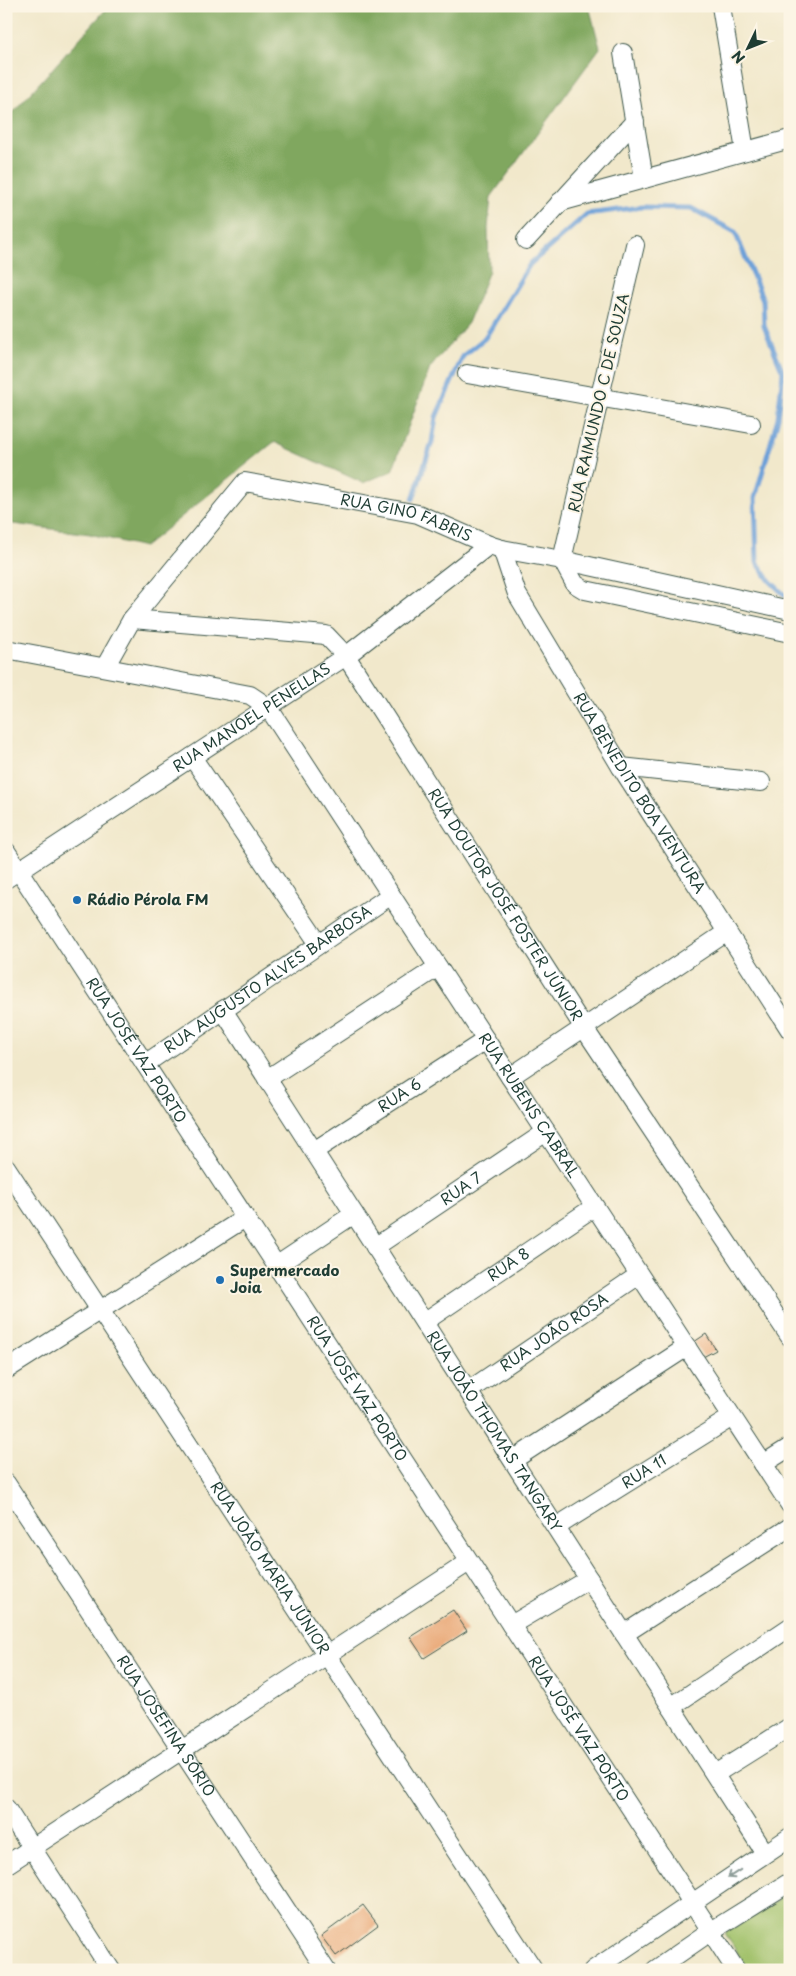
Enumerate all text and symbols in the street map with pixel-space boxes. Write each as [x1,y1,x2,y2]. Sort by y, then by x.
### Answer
north arrow [724,22,774,72]
text: N [727,46,750,68]
street label: RUA RAIMUNDO C DE SOUZA [561,291,634,514]
street label: RUA GINO FABRIS [339,487,476,546]
street label: RUA MANOEL PENELLAS [167,656,335,777]
street label: RUA BENEDITO BOA VENTURA [569,687,712,897]
street label: RUA DOUTOR JOSÉ FOSTER JÚNIOR [423,783,590,1025]
place label: Rádio Pérola FM [87,887,209,910]
marker: Rádio Pérola FM [71,894,83,906]
street label: RUA AUGUSTO ALVES BARBOSA [158,899,376,1058]
street label: RUA JOSÉ VAZ PORTO [81,972,193,1127]
street label: RUA RUBENS CABRAL [474,1027,586,1182]
street label: RUA 6 [373,1072,425,1117]
street label: RUA 7 [435,1165,486,1210]
street label: RUA 8 [482,1241,533,1286]
place label: Supermercado Joia [230,1258,340,1298]
marker: Supermercado Joia [214,1274,226,1286]
street label: RUA JOÃO ROSA [494,1286,612,1376]
street label: RUA JOSÉ VAZ PORTO [302,1310,414,1465]
street label: RUA JOÃO THOMAS TANGARY [422,1326,568,1536]
street label: RUA 11 [616,1448,670,1493]
street label: RUA JOÃO MARIA JÚNIOR [206,1476,336,1658]
street label: RUA JOSEFINA SÓRIO [112,1650,222,1801]
street label: RUA JOSÉ VAZ PORTO [524,1651,636,1805]
one-way arrow [728,1869,742,1879]

